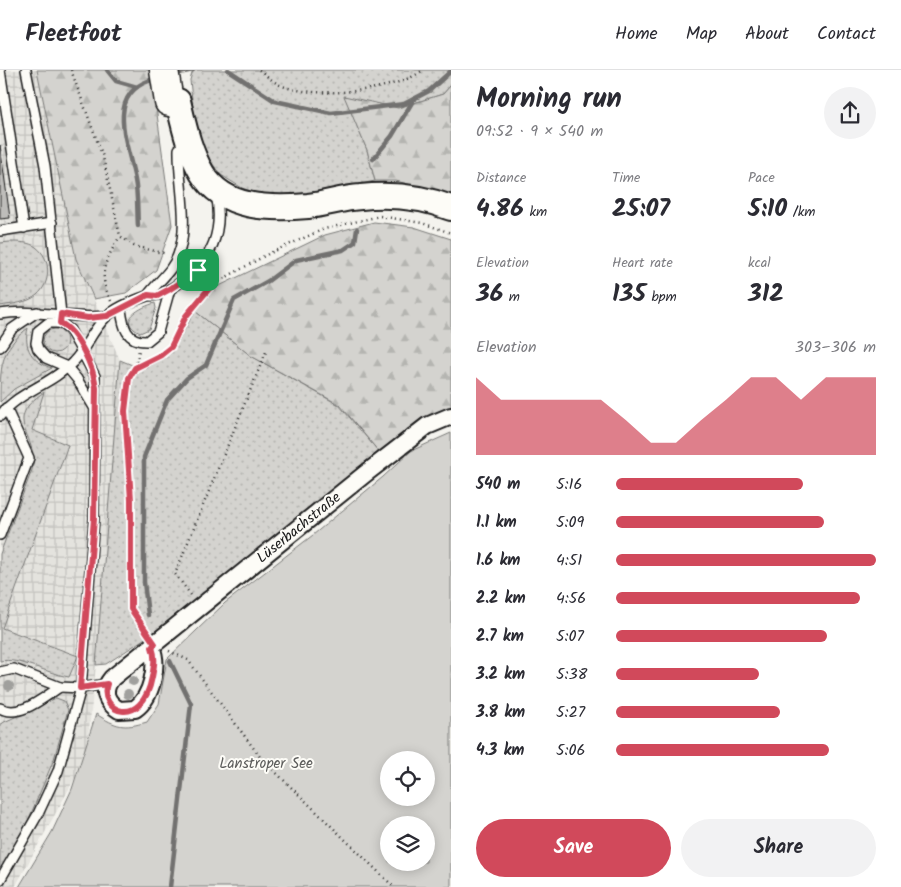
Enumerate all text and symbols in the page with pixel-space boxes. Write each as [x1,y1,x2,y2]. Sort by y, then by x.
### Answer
text: Fleetfoot [25,15,122,54]
text: Home [615,20,658,49]
text: Map [686,20,717,49]
text: About [745,20,789,49]
text: Contact [817,20,876,49]
text: Morning run [476,77,622,122]
button: share [824,87,876,139]
text: 09:52 · 9 × 540 m [476,119,603,144]
text: Distance [476,167,526,189]
text: Time [612,167,640,189]
text: Pace [748,167,775,189]
text: 4.86 [476,189,524,229]
text: 25:07 [612,189,670,229]
text: 5:10 [748,189,787,229]
text: km [524,201,547,223]
text: /km [787,201,815,223]
pin [177,249,219,291]
text: Elevation [476,252,529,274]
text: Heart rate [612,252,673,274]
text: kcal [748,252,771,274]
icon: arrive [184,256,212,284]
text: 36 [476,274,503,314]
text: 135 [612,274,646,314]
text: 312 [748,274,784,314]
text: m [503,286,520,308]
text: bpm [646,286,677,308]
text: Elevation [476,335,537,360]
text: 303–306 m [795,335,876,360]
text: 540 m [476,472,520,497]
text: 5:16 [556,472,582,497]
street label: Lüserbachstraße [251,486,347,570]
text: 1.1 km [476,510,517,535]
text: 5:09 [556,510,584,535]
text: 1.6 km [476,548,520,573]
text: 4:51 [556,548,582,573]
text: 2.2 km [476,586,526,611]
text: 4:56 [556,586,586,611]
text: 2.7 km [476,624,524,649]
text: 5:07 [556,624,584,649]
text: 3.2 km [476,662,525,687]
text: 5:38 [556,662,587,687]
text: 3.8 km [476,700,525,725]
text: 5:27 [556,700,585,725]
text: 4.3 km [476,738,524,763]
text: 5:06 [556,738,585,763]
map controls [380,751,435,871]
button: locate [380,751,435,806]
park label: Lanstroper See [219,752,313,776]
button: layers [380,816,435,871]
button: Save [476,819,671,877]
button: Share [681,819,876,877]

